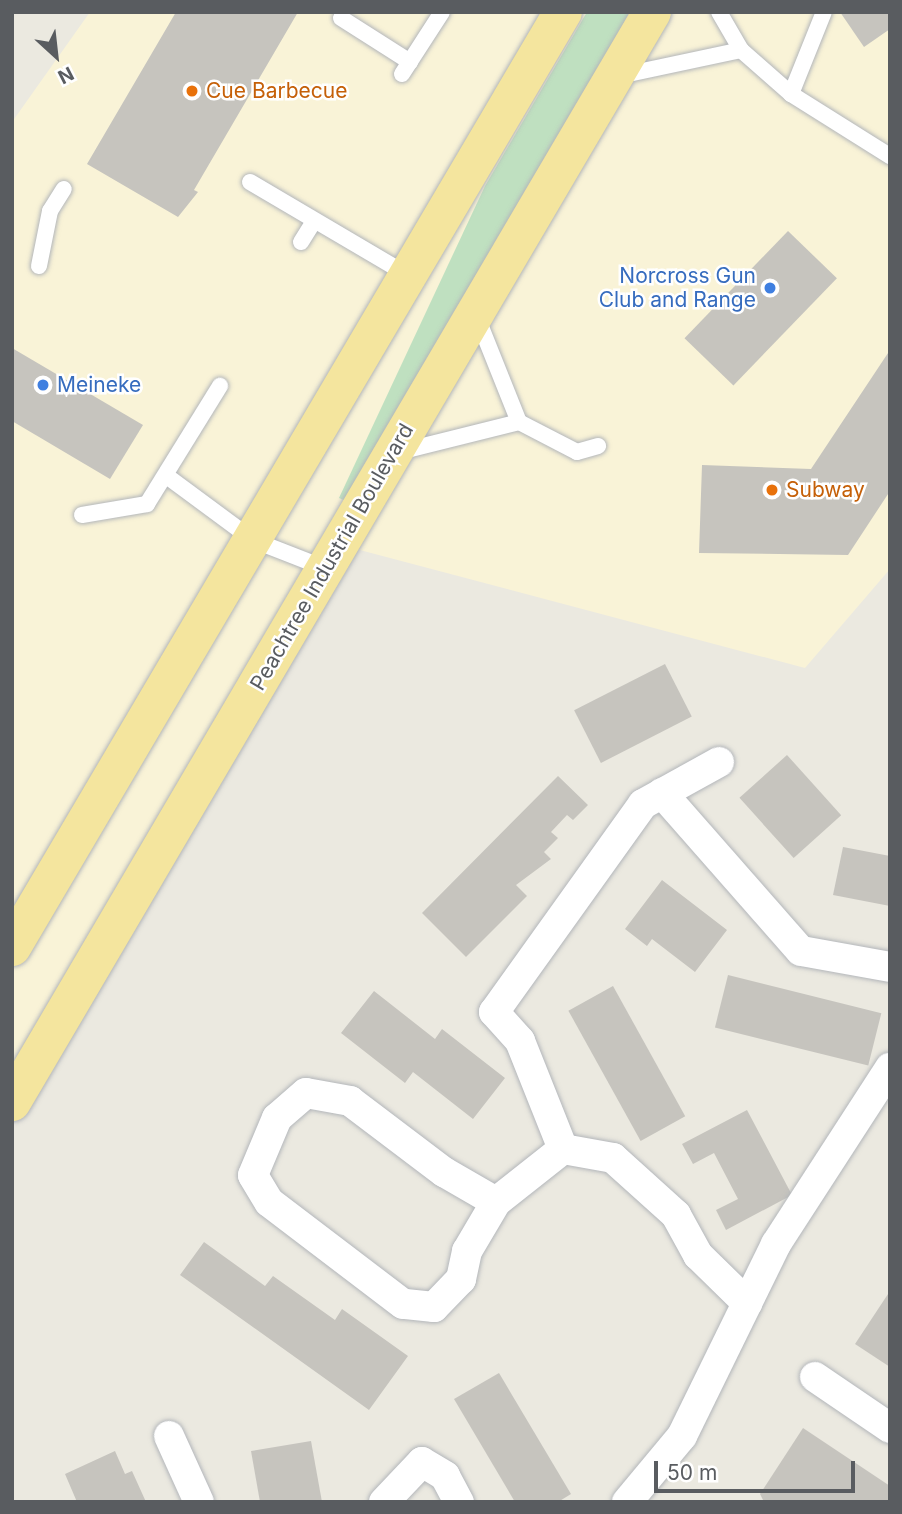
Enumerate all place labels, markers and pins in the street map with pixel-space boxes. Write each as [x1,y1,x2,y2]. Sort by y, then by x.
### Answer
place label: Cue Barbecue [206,78,347,104]
marker: Cue Barbecue [184,83,200,99]
place label: Norcross Gun Club and Range [599,263,756,313]
marker: Norcross Gun Club and Range [762,280,778,296]
place label: Meineke [57,372,141,398]
marker: Meineke [35,377,51,393]
place label: Subway [786,477,865,503]
marker: Subway [764,482,780,498]

